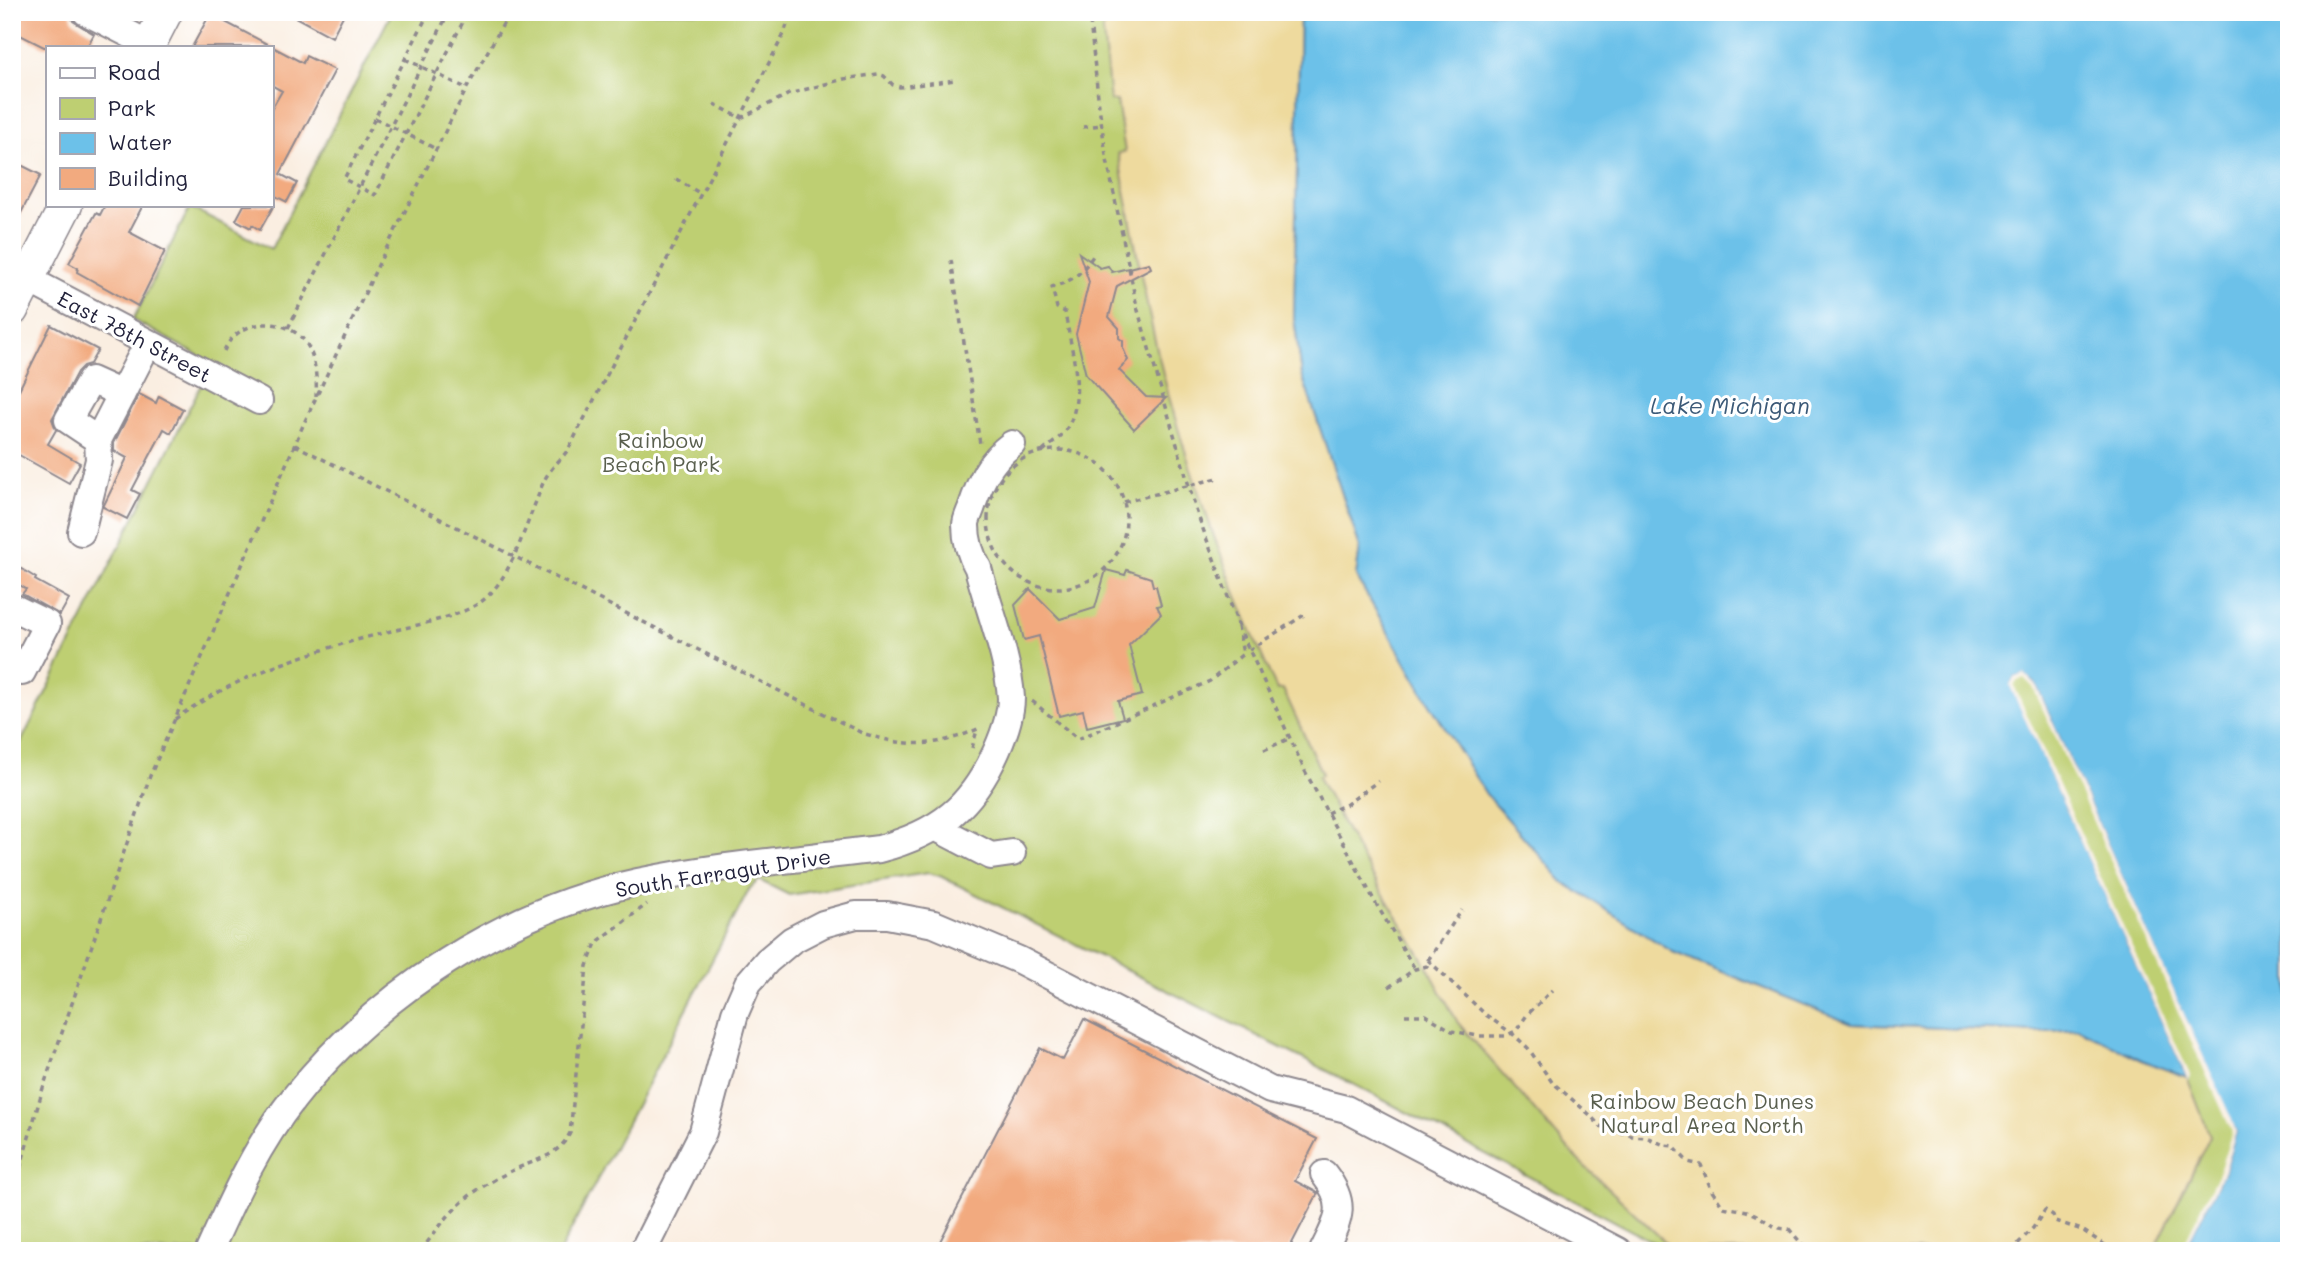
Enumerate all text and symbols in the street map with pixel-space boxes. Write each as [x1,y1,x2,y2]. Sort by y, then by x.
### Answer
legend [46,46,273,206]
text: Road [108,58,160,85]
text: Park [108,94,156,121]
text: Water [108,128,172,155]
text: Building [108,164,188,191]
street label: East 78th Street [53,284,217,388]
water label: Lake Michigan [1650,390,1810,420]
park label: Rainbow Beach Park [602,426,720,477]
street label: South Farragut Drive [613,842,833,902]
park label: Rainbow Beach Dunes Natural Area North [1590,1087,1814,1138]

